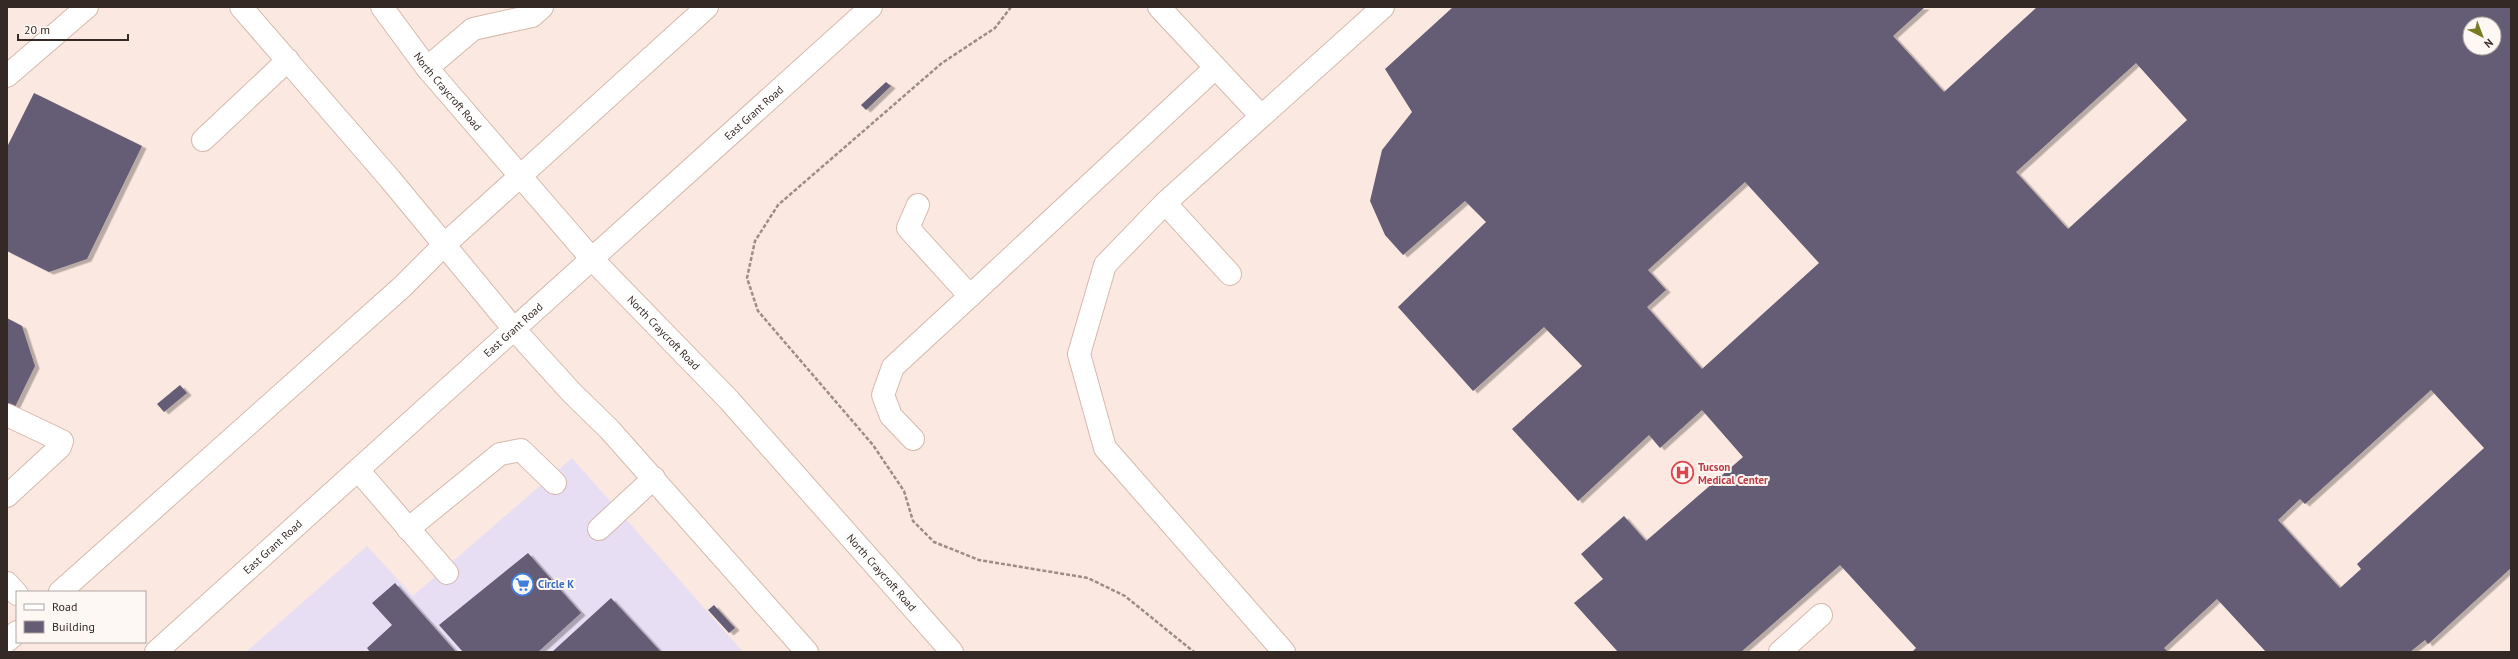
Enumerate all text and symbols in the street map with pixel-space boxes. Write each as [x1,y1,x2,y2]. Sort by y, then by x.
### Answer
scale bar [18,16,128,42]
north arrow [2462,16,2502,56]
text: 20 m [24,22,50,37]
text: N [2481,36,2496,51]
street label: North Craycroft Road [411,49,485,133]
street label: East Grant Road [721,83,786,143]
street label: North Craycroft Road [624,293,703,373]
street label: East Grant Road [481,300,546,360]
hospital icon: Tucson Medical Center [1669,460,1695,486]
place label: Tucson Medical Center [1698,460,1768,487]
street label: East Grant Road [240,517,305,577]
street label: North Craycroft Road [844,531,919,614]
supermarket icon: Circle K [510,571,536,597]
place label: Circle K [538,577,574,591]
legend [16,591,146,643]
text: Road [52,599,77,614]
text: Building [52,619,95,634]

